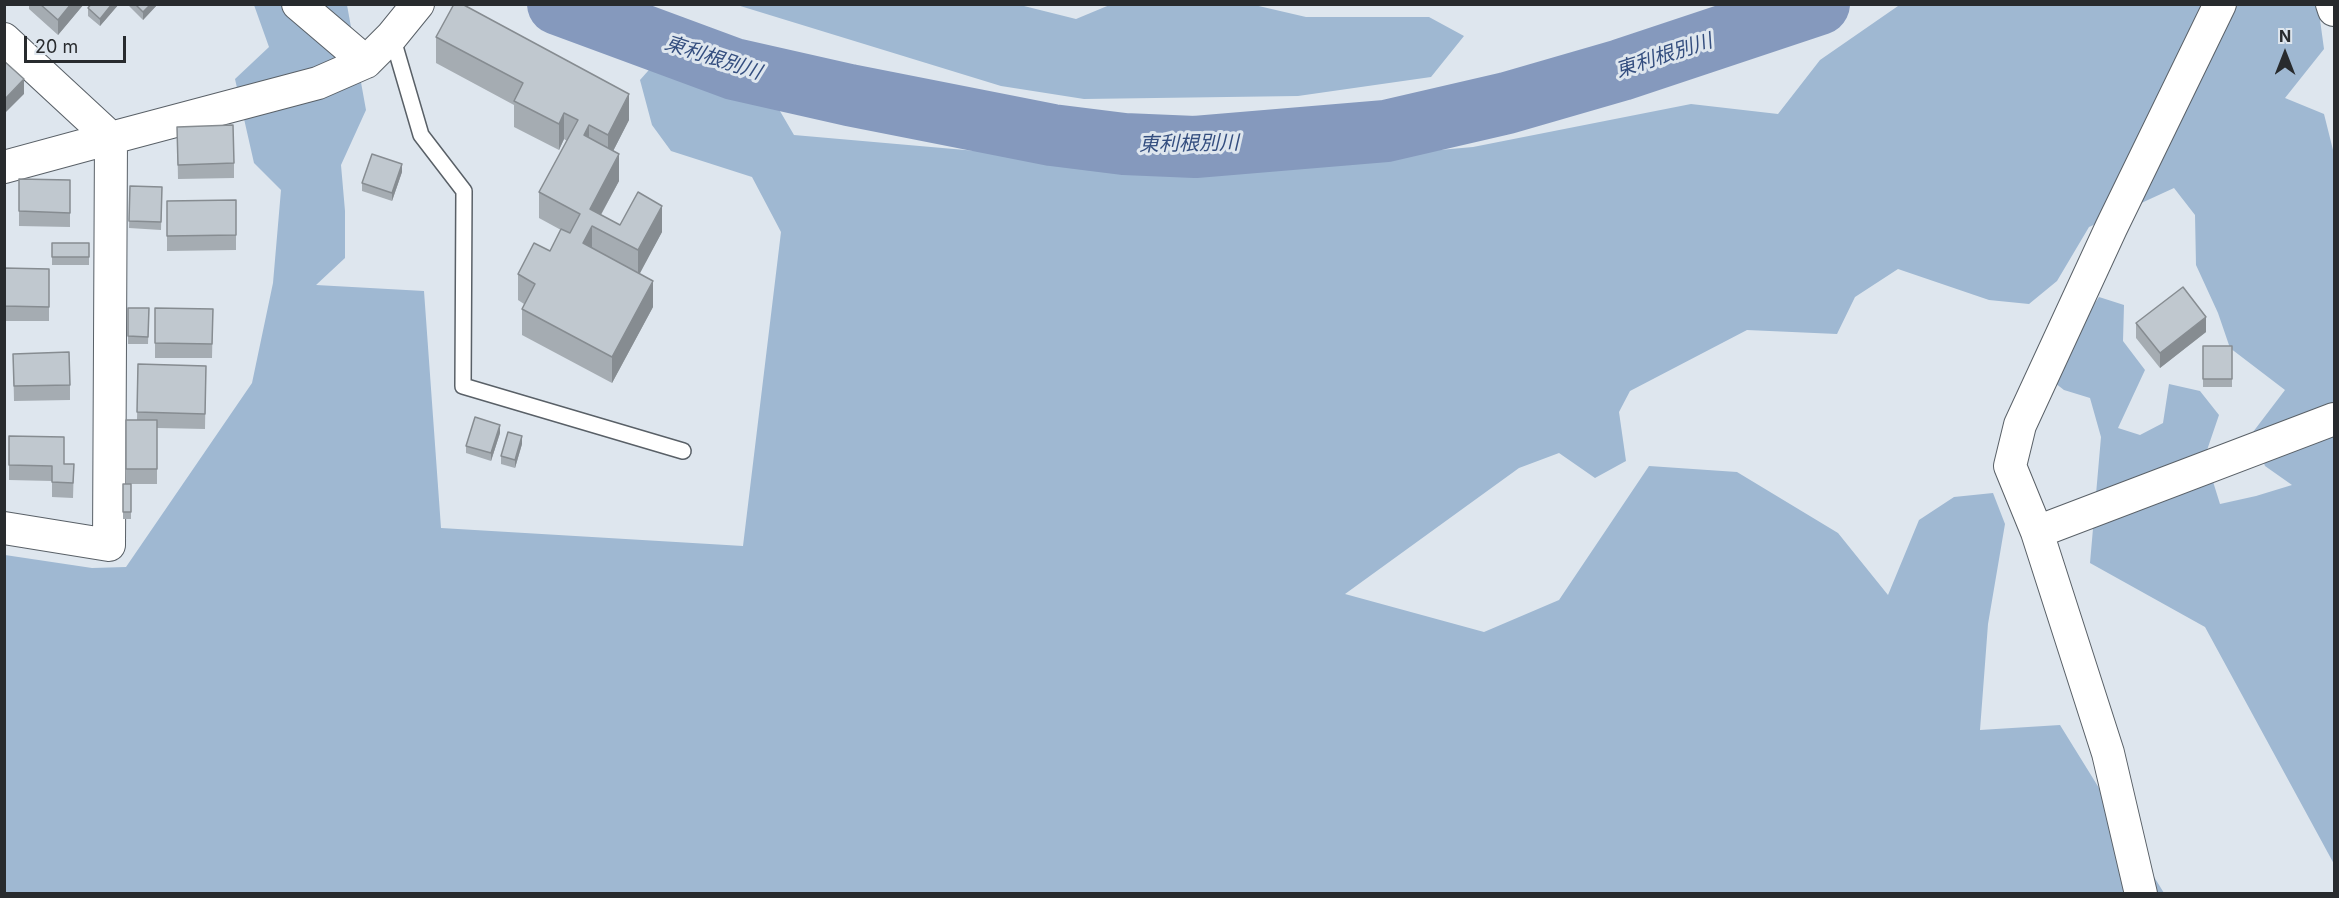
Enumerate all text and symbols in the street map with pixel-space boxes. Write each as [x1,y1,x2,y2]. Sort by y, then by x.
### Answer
scale bar [27,24,129,62]
north arrow [2255,24,2315,84]
text: N [2279,26,2291,46]
water label: 東利根別川 [1613,29,1715,83]
water label: 東利根別川 [662,31,764,85]
text: 20 m [35,36,78,57]
water label: 東利根別川 [1139,131,1239,157]

